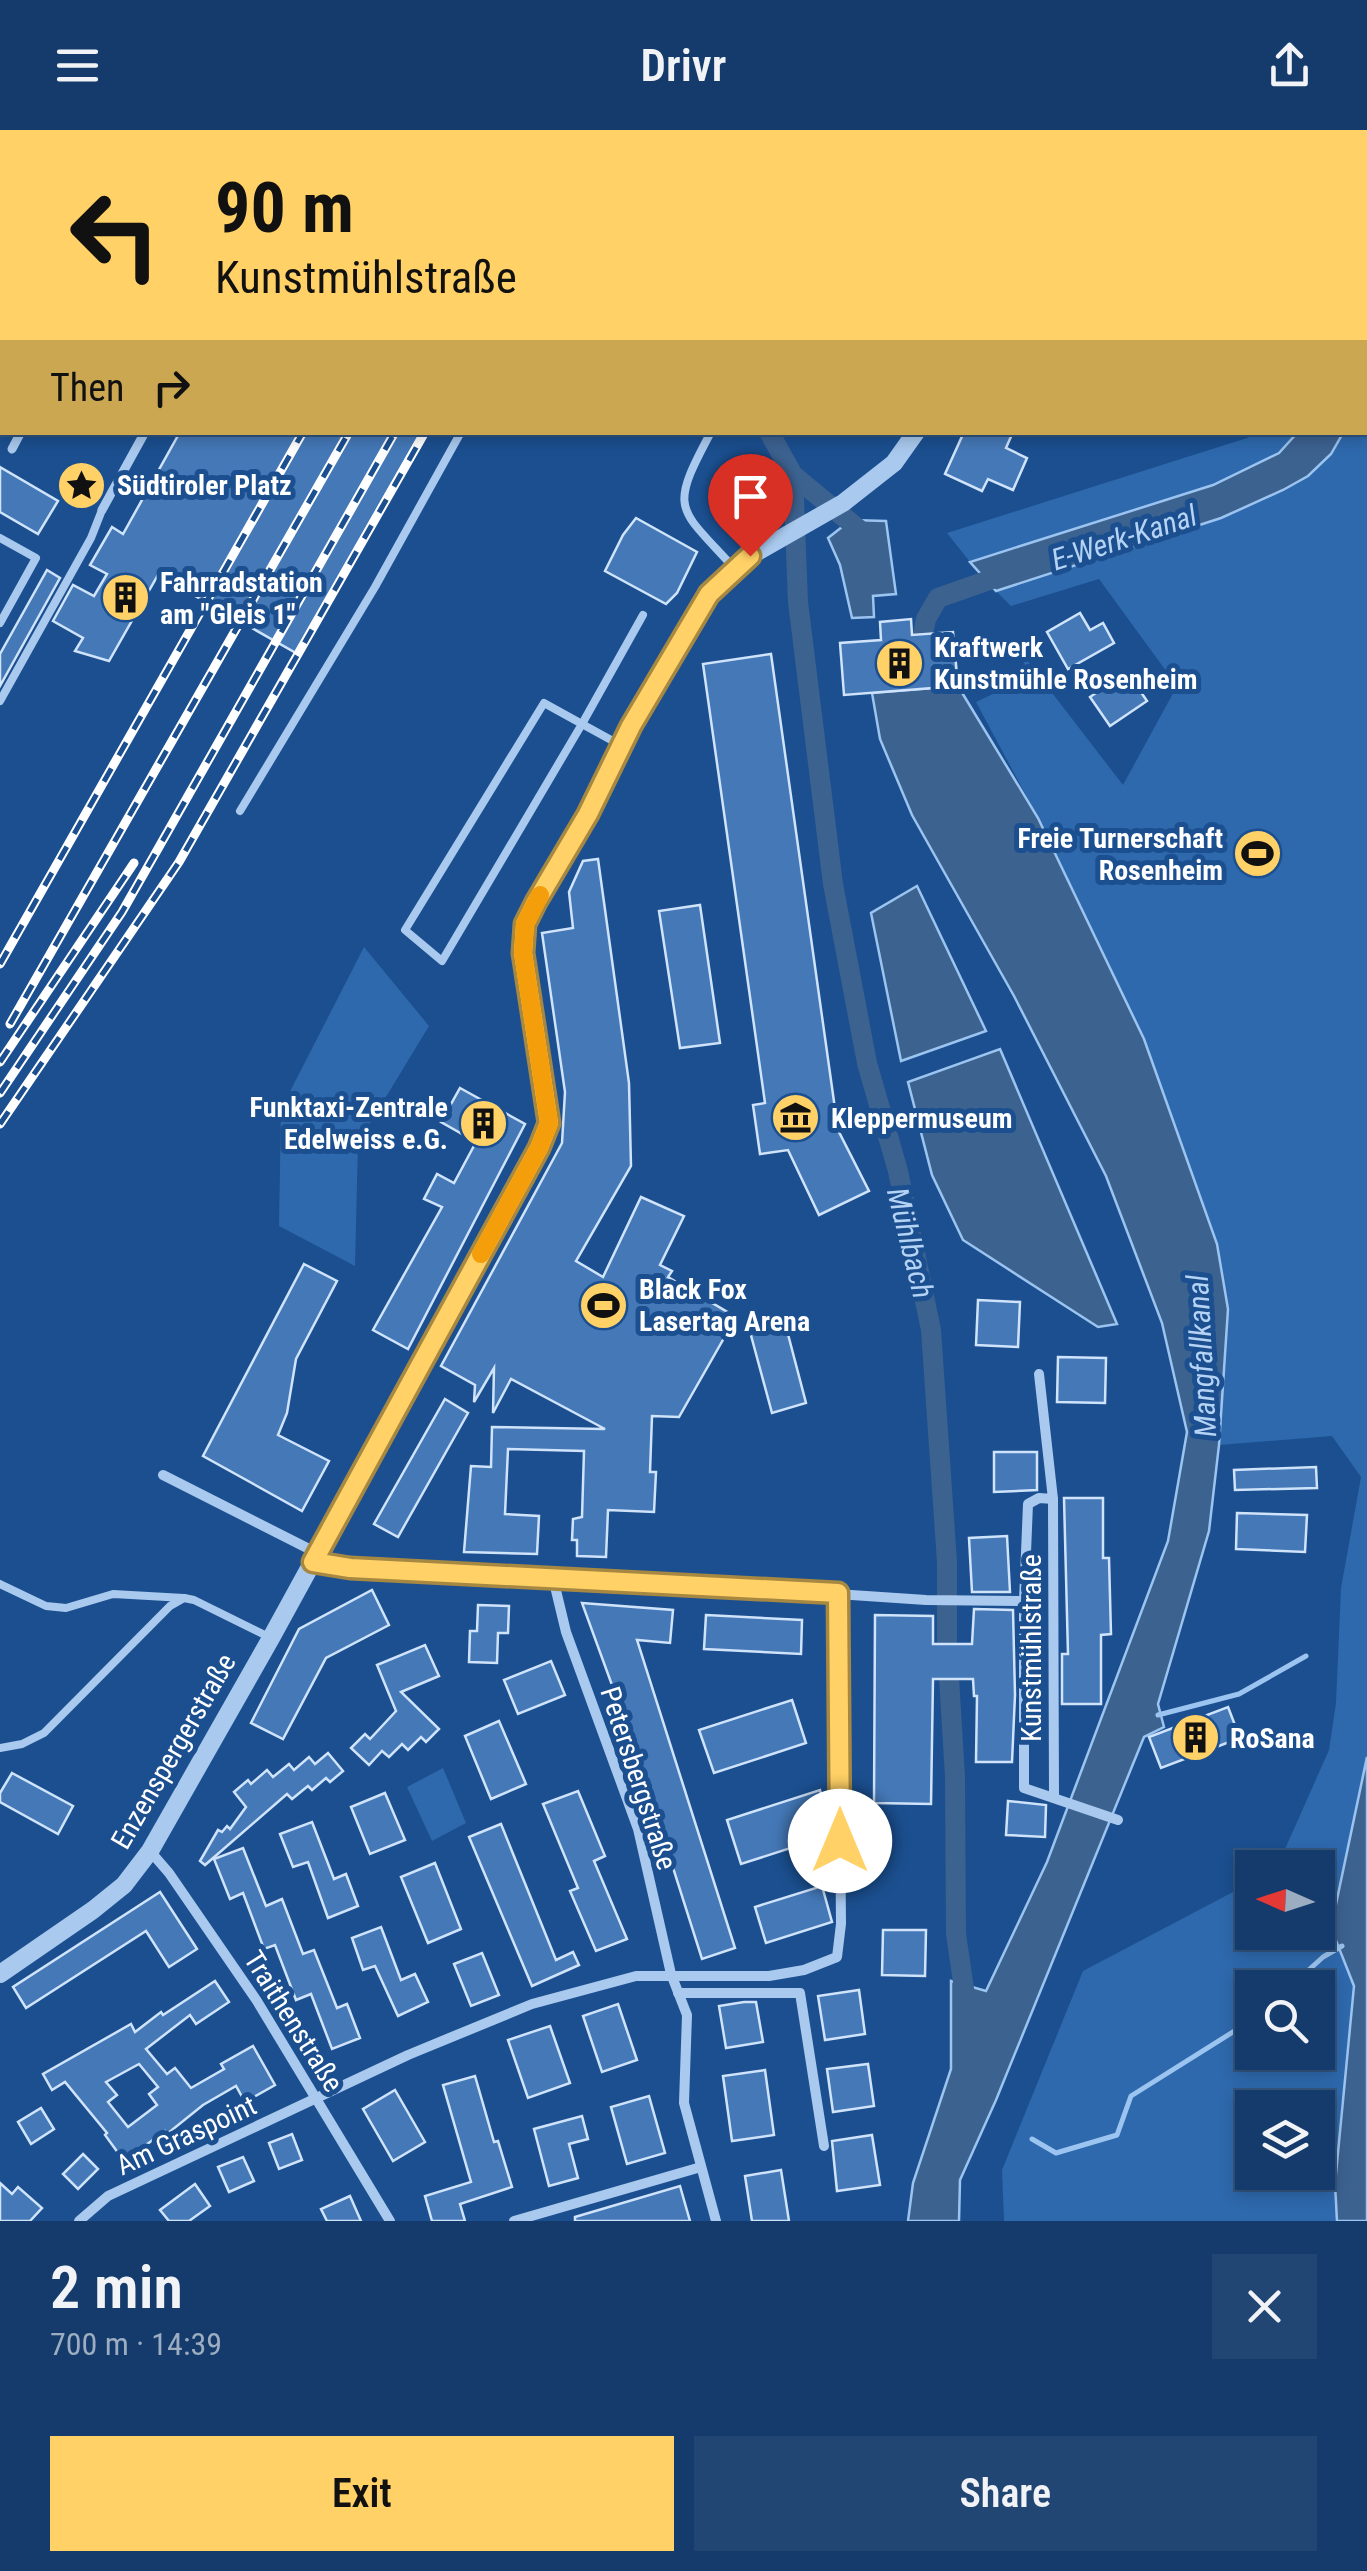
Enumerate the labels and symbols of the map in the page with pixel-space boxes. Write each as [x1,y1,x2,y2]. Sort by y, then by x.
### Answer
pin [708,454,793,557]
place icon: Südtiroler Platz [56,459,108,511]
place label: Südtiroler Platz [117,469,292,502]
water label: E-Werk-Kanal [1047,497,1201,577]
place label: Fahrradstation am "Gleis 1" [160,566,323,631]
building icon: Fahrradstation am "Gleis 1" [99,572,151,624]
place label: Kraftwerk Kunstmühle Rosenheim [934,631,1198,696]
building icon: Kraftwerk Kunstmühle Rosenheim [873,637,925,689]
place label: Freie Turnerschaft Rosenheim [1017,822,1223,887]
sports icon: Freie Turnerschaft Rosenheim [1232,828,1284,880]
place label: Funktaxi-Zentrale Edelweiss e.G. [250,1091,448,1156]
museum icon: Kleppermuseum [770,1092,822,1144]
building icon: Funktaxi-Zentrale Edelweiss e.G. [457,1097,509,1149]
place label: Kleppermuseum [831,1102,1013,1135]
water label: Mühlbach [880,1184,941,1302]
place label: Black Fox Lasertag Arena [639,1273,810,1338]
water label: Mangfallkanal [1180,1274,1223,1438]
sports icon: Black Fox Lasertag Arena [578,1279,630,1331]
street label: Kunstmühlstraße [1015,1554,1048,1742]
street label: Enzenspergerstraße [104,1648,243,1855]
street label: Petersbergstraße [593,1683,684,1874]
building icon: RoSana [1169,1712,1221,1764]
place label: RoSana [1230,1722,1315,1755]
position arrow [788,1789,892,1893]
north arrow [1235,1850,1335,1950]
street label: Traithenstraße [237,1945,350,2098]
street label: Am Graspoint [111,2089,261,2182]

